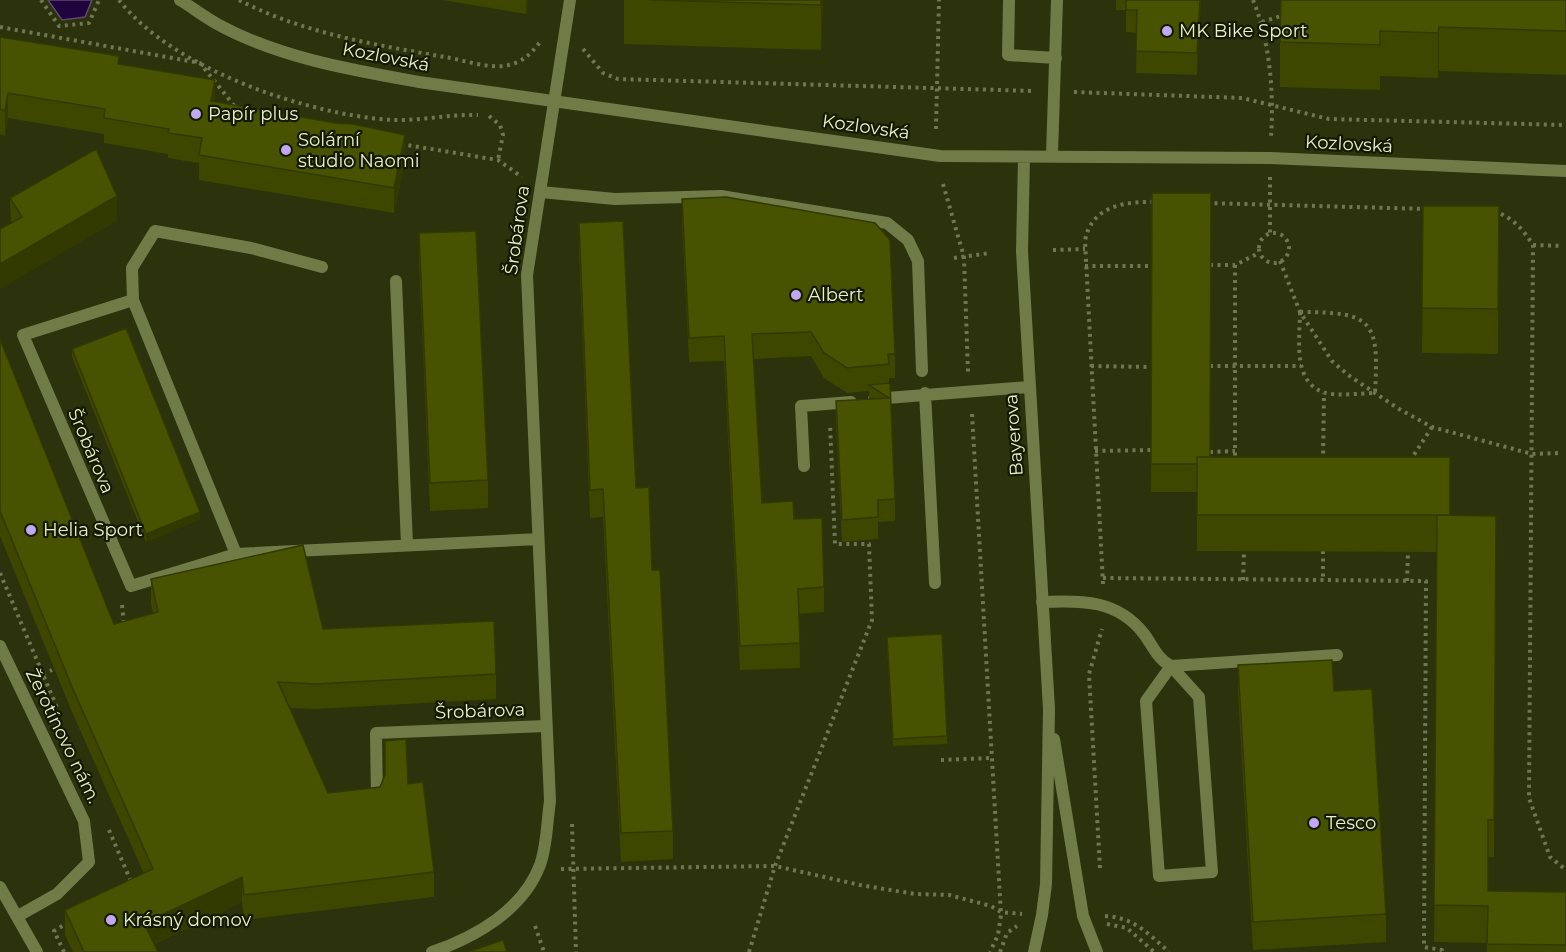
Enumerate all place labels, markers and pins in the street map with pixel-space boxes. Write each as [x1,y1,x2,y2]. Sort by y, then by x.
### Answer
place label: MK Bike Sport [1179,20,1307,42]
marker: MK Bike Sport [1160,24,1174,38]
place label: Papír plus [208,103,298,125]
marker: Papír plus [189,107,203,121]
place label: Solární studio Naomi [298,129,420,172]
marker: Solární studio Naomi [279,143,293,157]
place label: Albert [808,284,864,306]
marker: Albert [789,288,803,302]
place label: Helia Sport [43,519,143,541]
marker: Helia Sport [24,523,38,537]
place label: Tesco [1326,812,1376,834]
marker: Tesco [1307,816,1321,830]
place label: Krásný domov [123,909,251,931]
marker: Krásný domov [104,913,118,927]

